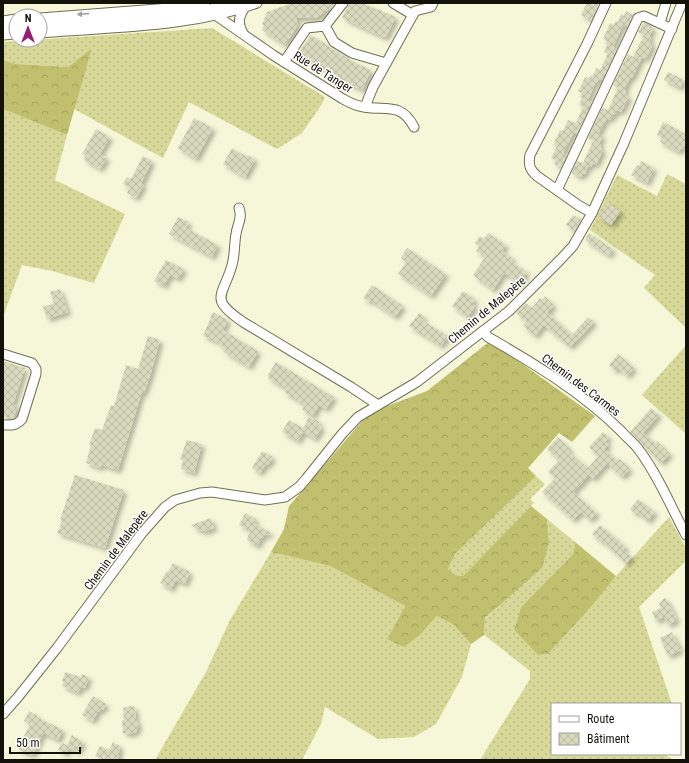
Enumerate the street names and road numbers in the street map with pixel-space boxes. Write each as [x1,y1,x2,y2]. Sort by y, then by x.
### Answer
street label: Rue de Tanger [291,48,355,96]
street label: Chemin de Malepère [445,273,529,346]
street label: Chemin des Carmes [539,351,623,419]
street label: Chemin de Malepère [81,507,151,593]

